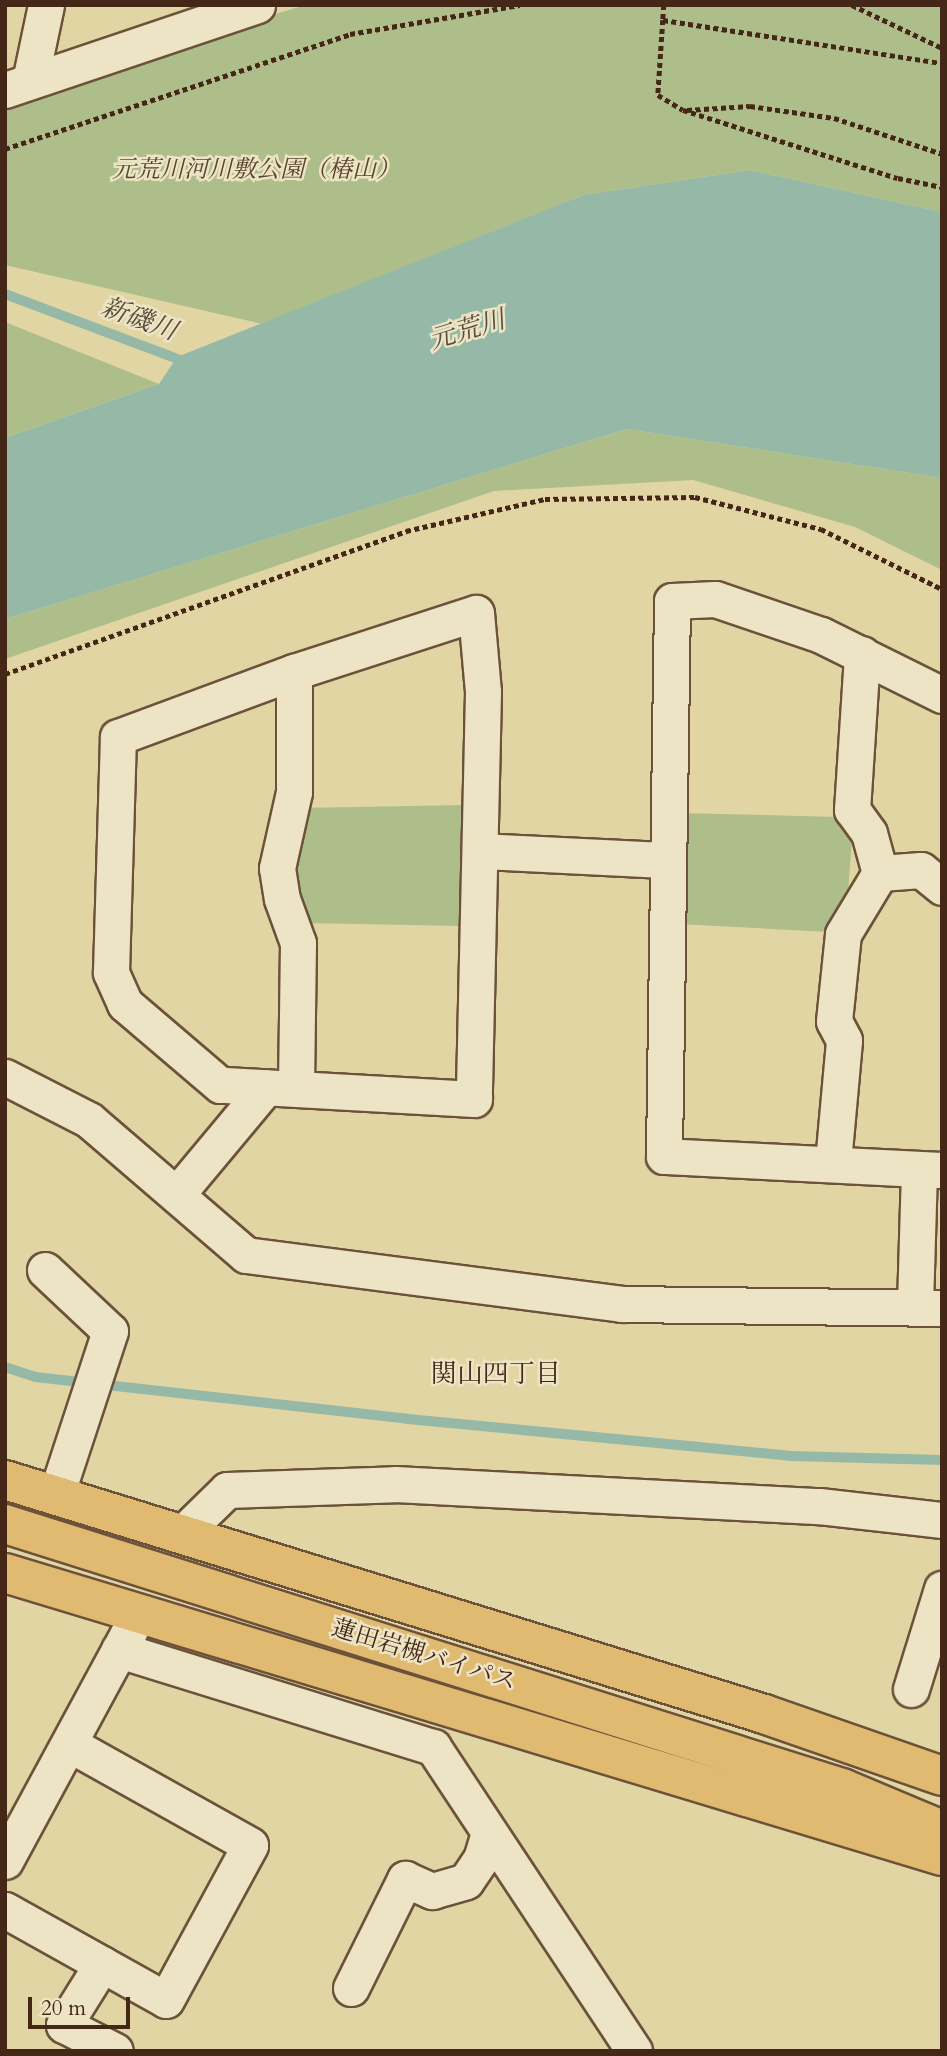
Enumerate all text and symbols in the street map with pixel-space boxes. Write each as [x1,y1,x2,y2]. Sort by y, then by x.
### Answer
park label: 元荒川河川敷公園（椿山） [112,156,400,184]
water label: 新磯川 [97,291,181,347]
water label: 元荒川 [425,304,509,356]
district label: 関山四丁目 [431,1358,561,1390]
street label: 蓮田岩槻バイパス [328,1613,520,1697]
scale bar [32,1982,133,2026]
text: 20 m [41,1994,86,2023]

